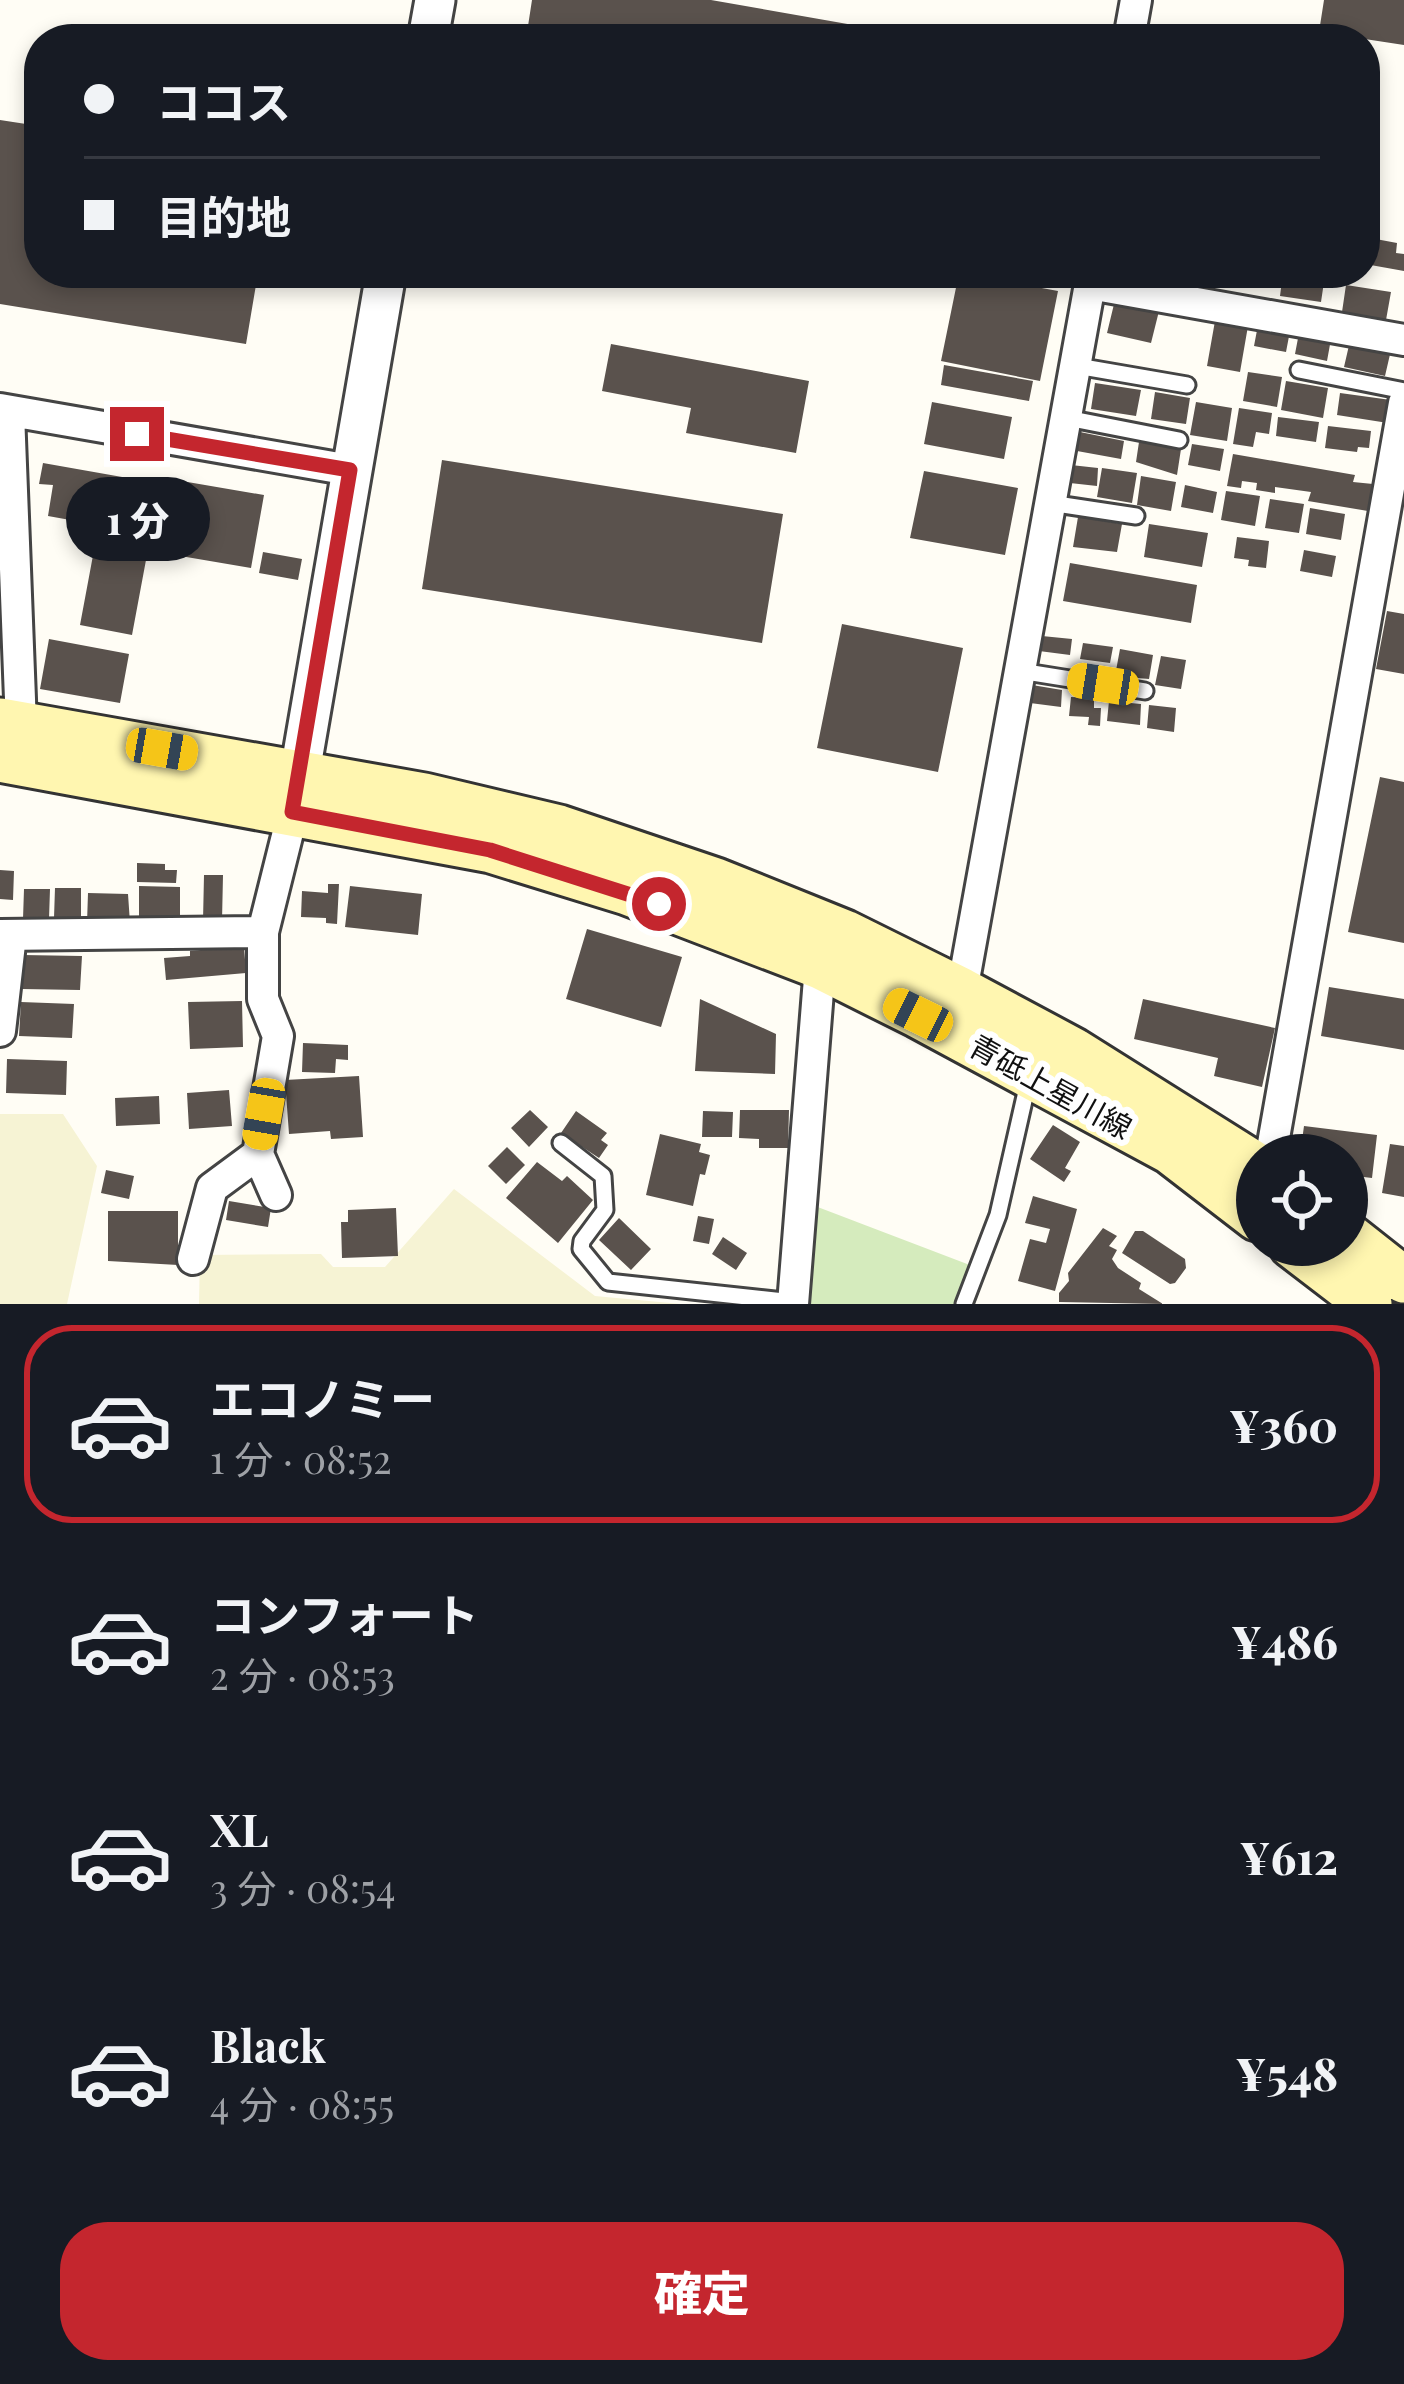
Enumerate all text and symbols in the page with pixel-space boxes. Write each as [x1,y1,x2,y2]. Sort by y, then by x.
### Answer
text: ココス [156,70,291,130]
text: 目的地 [156,185,291,245]
route end [110,407,164,461]
callout: 1 分 [65,476,209,560]
text: 1 分 [106,493,170,545]
car [1065,661,1141,707]
car [123,725,201,773]
route start [632,877,686,931]
car [878,983,958,1047]
street label: 青砥上星川線 [963,1025,1139,1147]
car [240,1075,288,1153]
map controls [1236,1134,1368,1266]
button: locate [1236,1134,1368,1266]
text: エコノミー [210,1367,435,1427]
icon: car [66,1370,174,1478]
text: ¥360 [1229,1394,1338,1454]
text: 1 分 · 08:52 [210,1432,392,1484]
text: コンフォート [210,1583,479,1643]
icon: car [66,1586,174,1694]
text: ¥486 [1231,1610,1338,1670]
text: 2 分 · 08:53 [210,1648,395,1700]
text: XL [210,1798,269,1858]
icon: car [66,1802,174,1910]
text: ¥612 [1239,1826,1338,1886]
text: 3 分 · 08:54 [210,1861,396,1913]
text: Black [210,2014,326,2074]
icon: car [66,2018,174,2126]
text: ¥548 [1236,2042,1338,2102]
text: 4 分 · 08:55 [210,2077,394,2129]
button: 確定 [60,2222,1344,2360]

